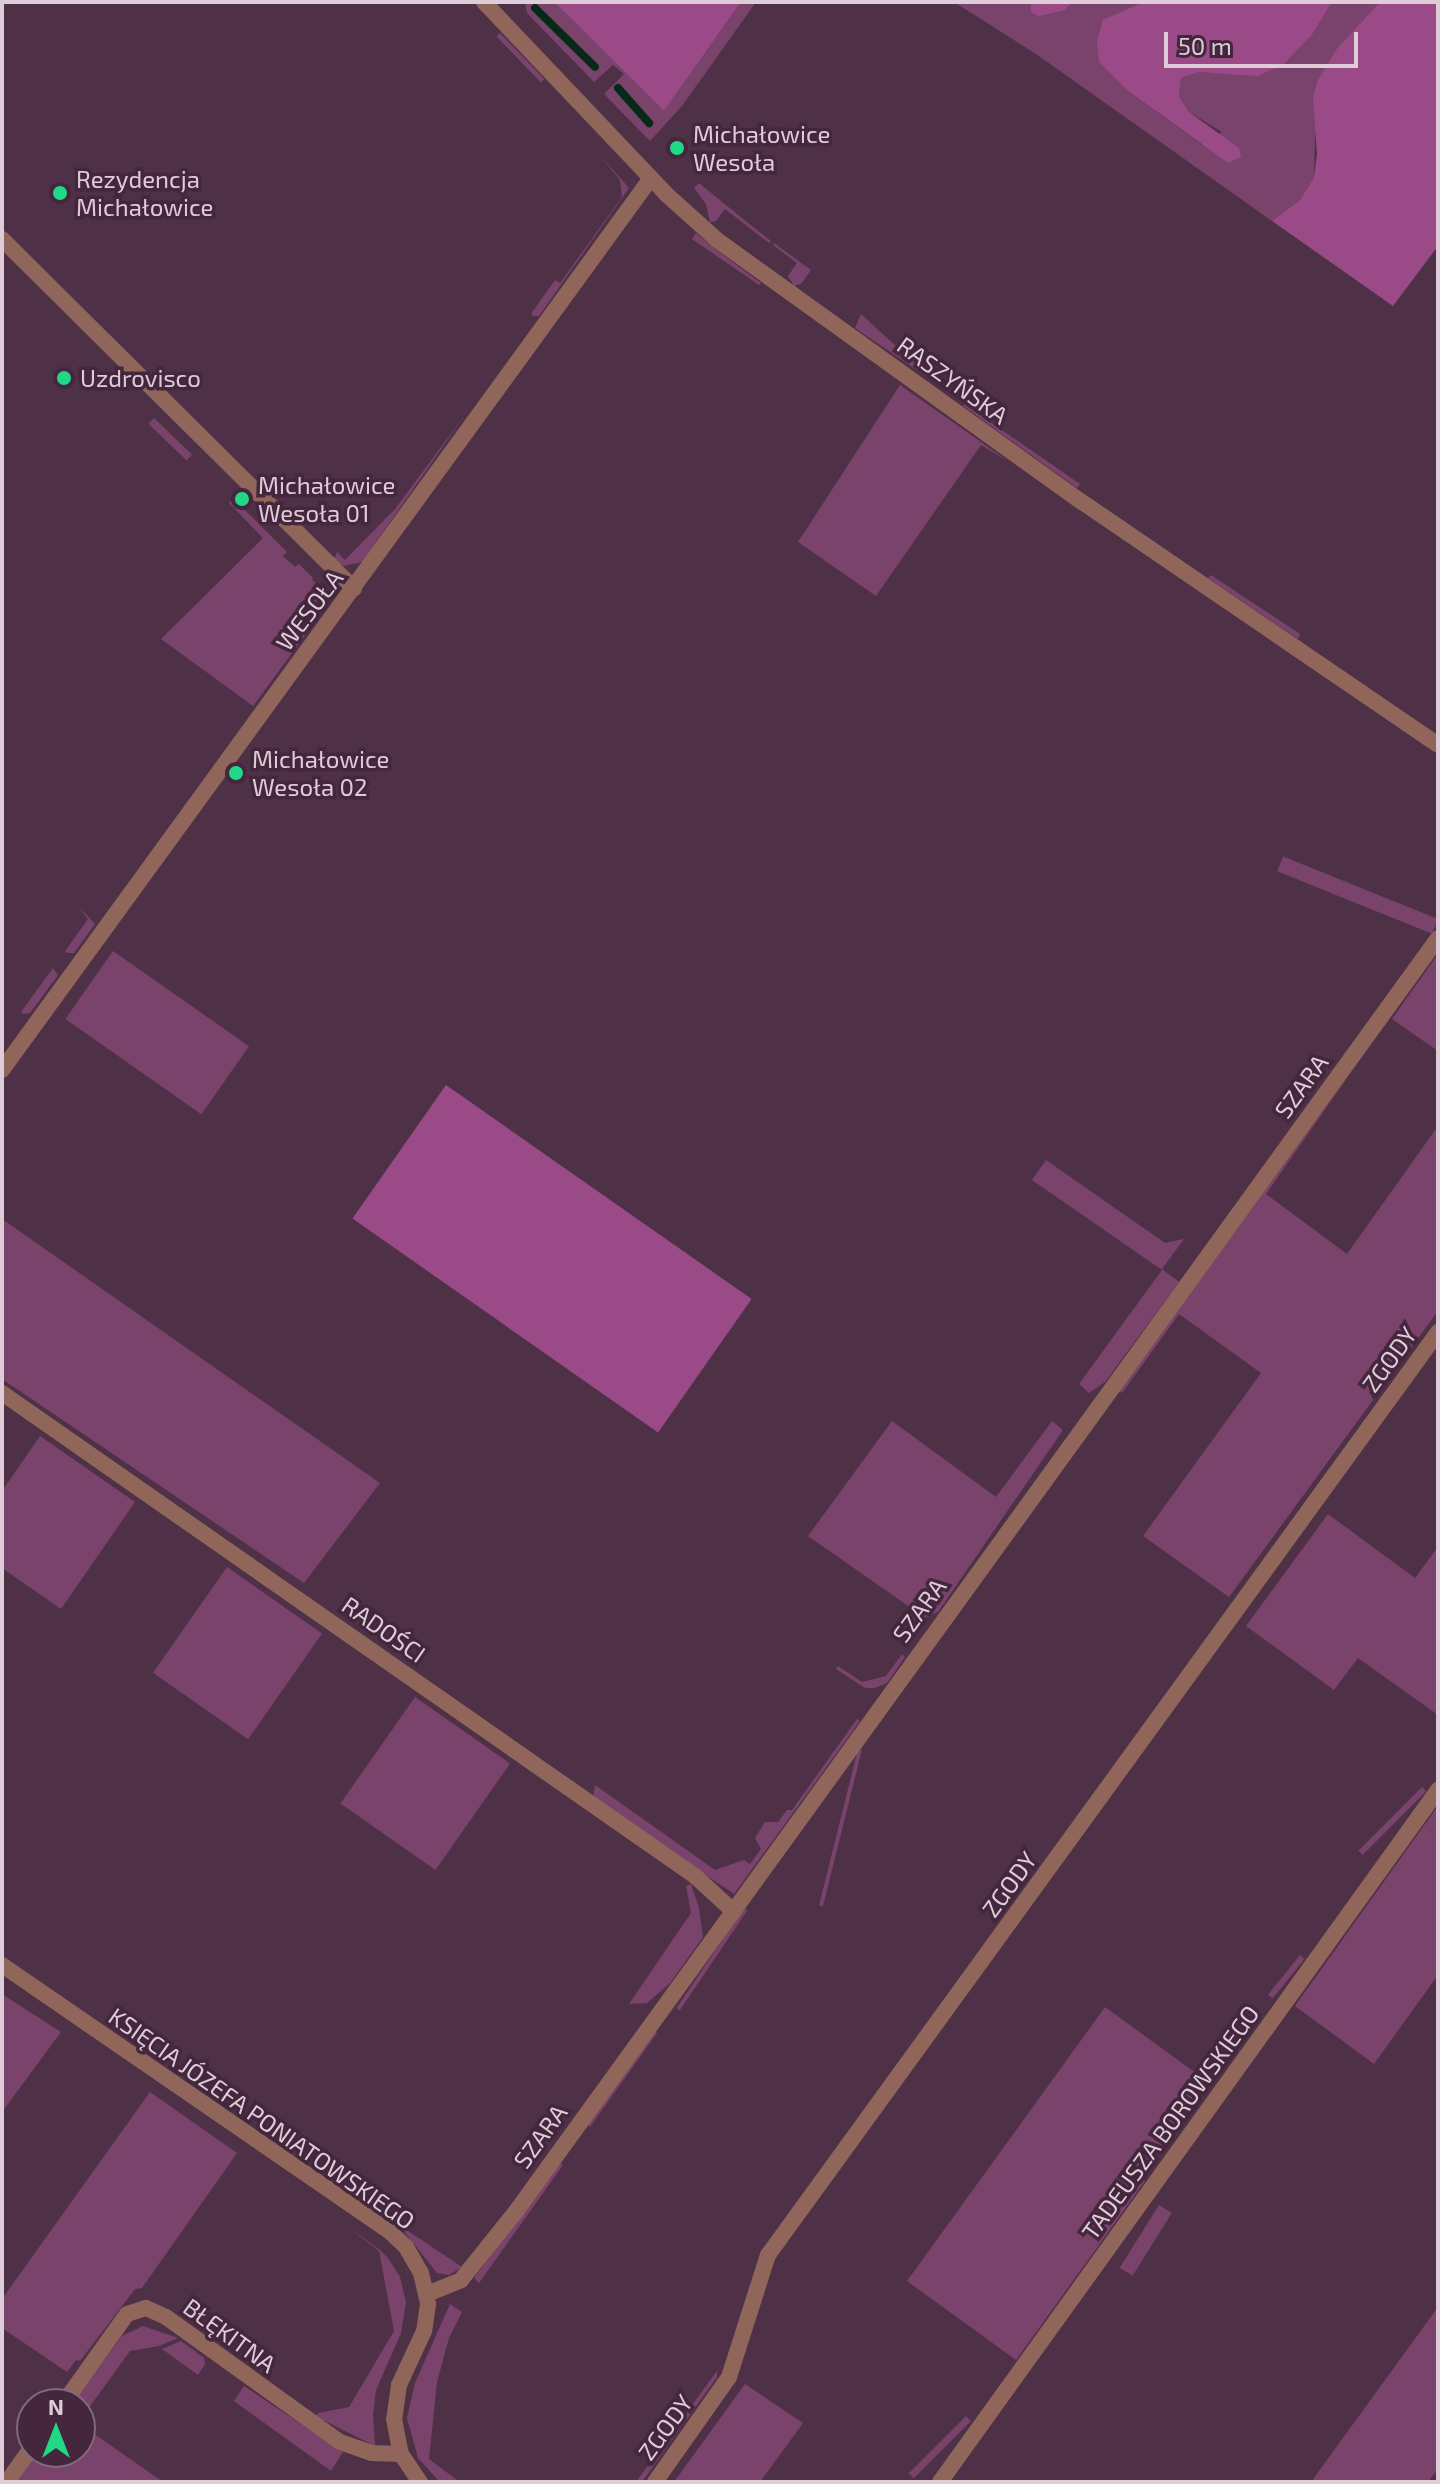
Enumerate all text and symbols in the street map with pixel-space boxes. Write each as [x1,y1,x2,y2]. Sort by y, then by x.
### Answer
scale bar [1168,16,1362,66]
text: 50 m [1178,31,1232,60]
place label: Michałowice Wesoła [693,120,830,176]
marker: Michałowice Wesoła [668,139,686,157]
place label: Rezydencja Michałowice [76,165,213,221]
marker: Rezydencja Michałowice [51,184,69,202]
street label: RASZYŃSKA [892,330,1014,430]
place label: Uzdrovisco [80,364,201,392]
marker: Uzdrovisco [55,369,73,387]
place label: Michałowice Wesoła 01 [258,471,395,527]
marker: Michałowice Wesoła 01 [233,490,251,508]
street label: WESOŁA [269,564,349,656]
place label: Michałowice Wesoła 02 [252,745,389,801]
marker: Michałowice Wesoła 02 [227,764,245,782]
street label: SZARA [1268,1049,1334,1123]
street label: ZGODY [1356,1321,1422,1397]
street label: SZARA [886,1573,952,1647]
street label: RADOŚCI [337,1590,431,1668]
street label: ZGODY [976,1846,1042,1922]
street label: TADEUSZA BOROWSKIEGO [1075,1999,1265,2245]
street label: KSIĘCIA JÓZEFA PONIATOWSKIEGO [103,2001,421,2235]
street label: SZARA [507,2099,573,2173]
street label: BŁĘKITNA [178,2292,282,2378]
north arrow [16,2388,96,2468]
street label: ZGODY [632,2389,698,2465]
text: N [48,2393,64,2419]

